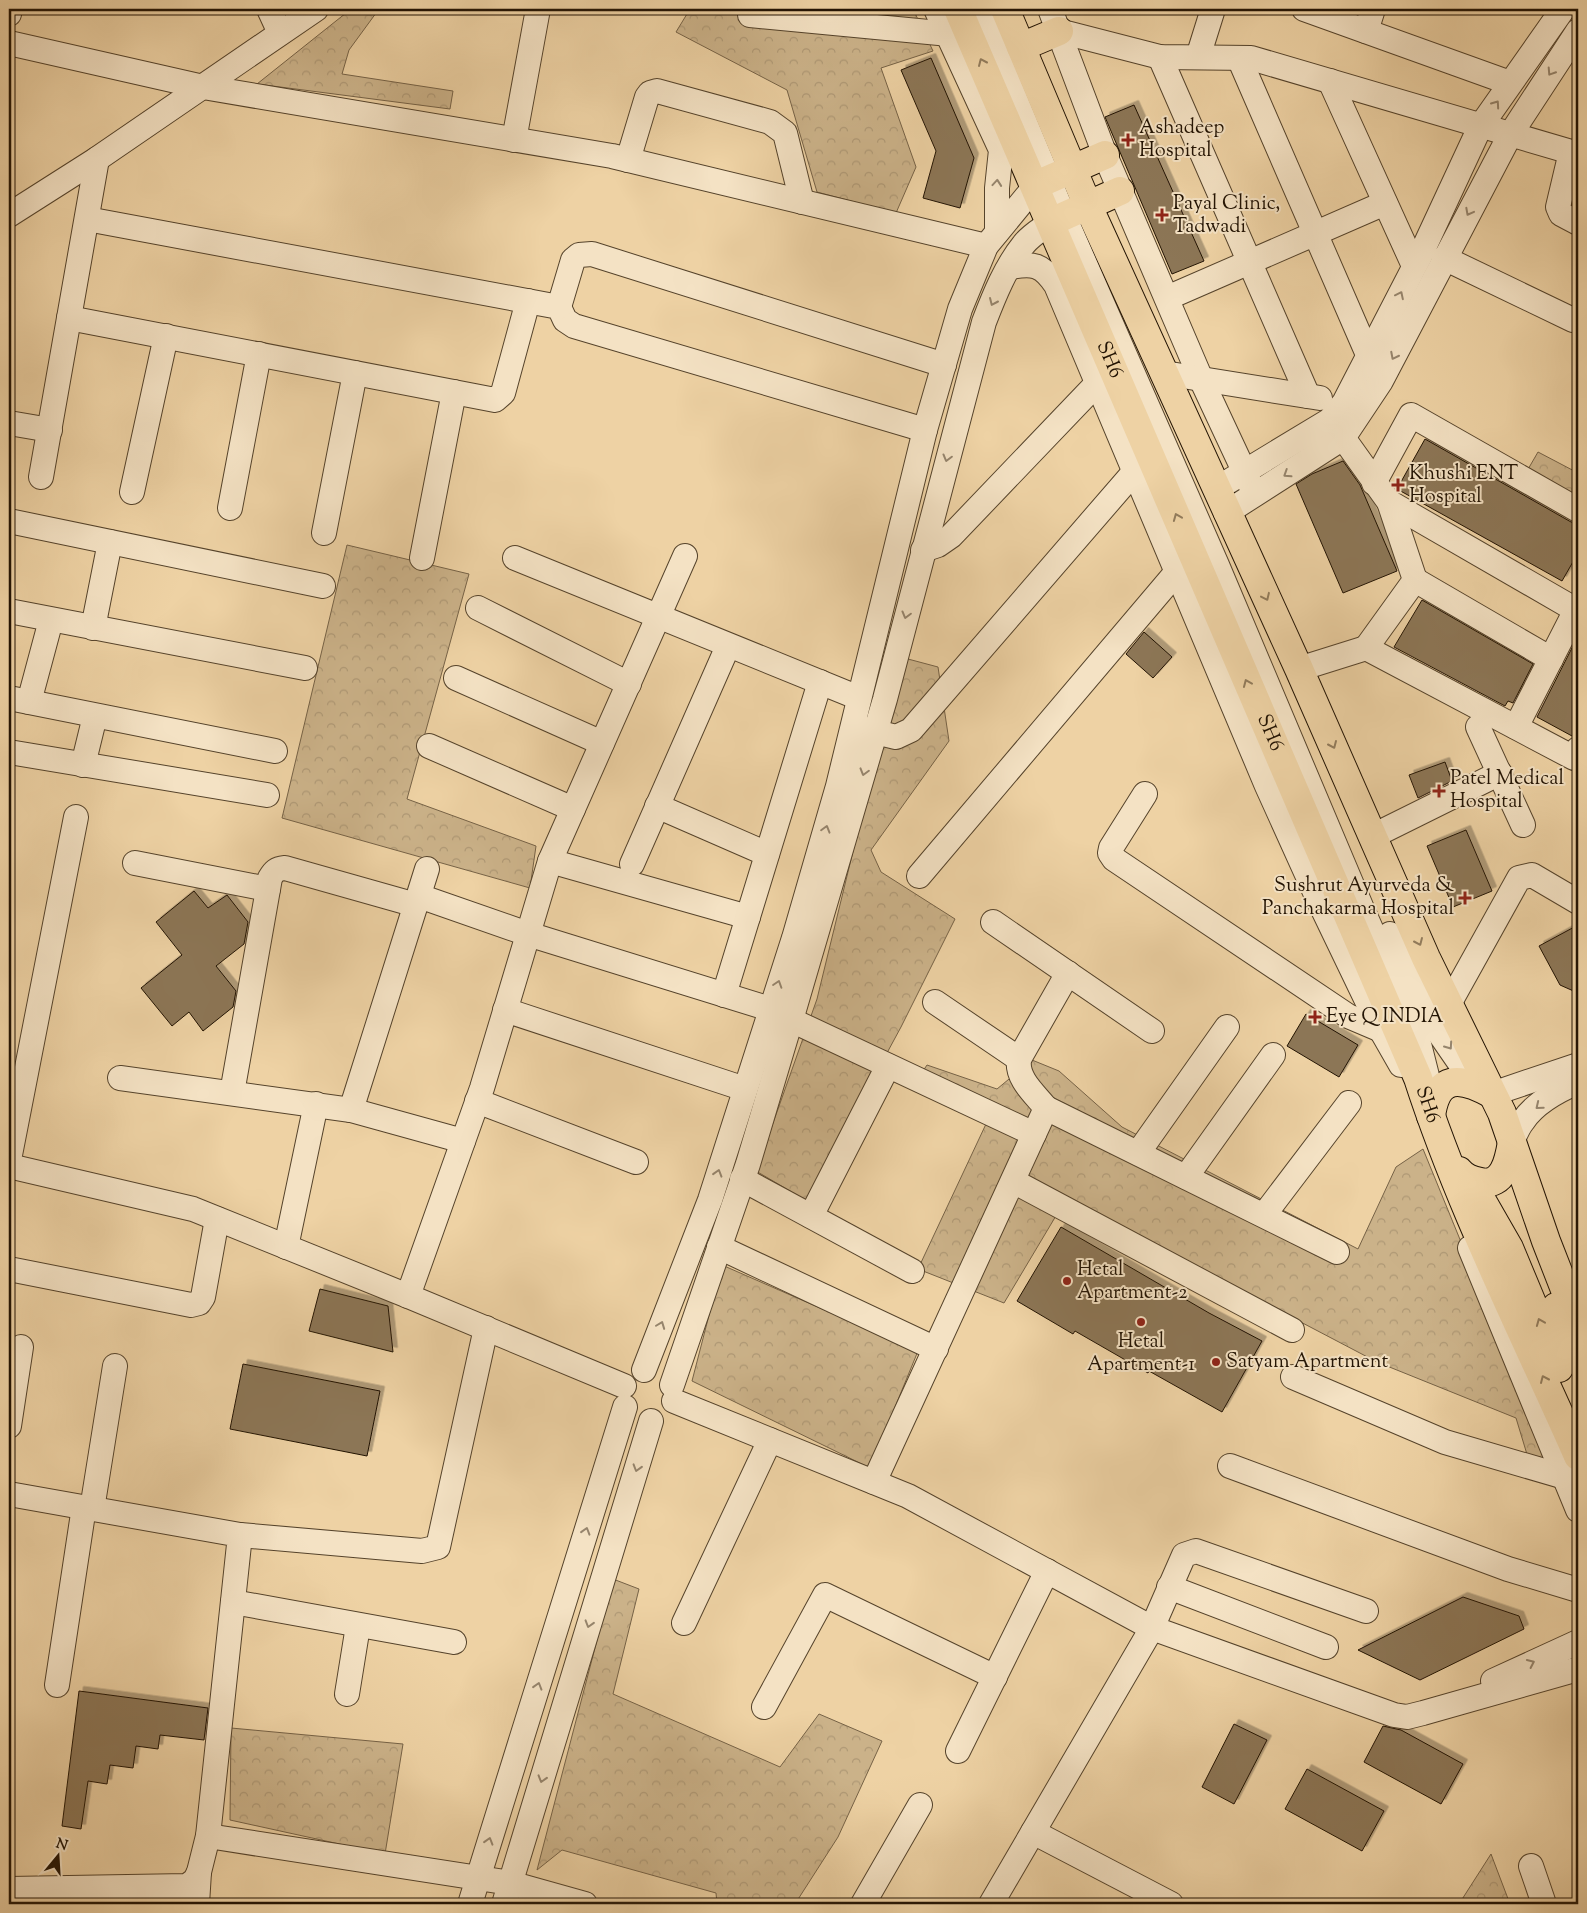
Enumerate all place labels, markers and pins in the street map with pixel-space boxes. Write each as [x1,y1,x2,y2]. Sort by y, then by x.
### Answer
place label: Ashadeep Hospital [1139,114,1224,166]
marker: Ashadeep Hospital [1121,133,1135,147]
place label: Payal Clinic, Tadwadi [1173,190,1280,242]
marker: Payal Clinic, Tadwadi [1155,208,1169,222]
place label: Khushi ENT Hospital [1409,460,1518,512]
marker: Khushi ENT Hospital [1391,478,1405,492]
place label: Patel Medical Hospital [1450,765,1564,817]
marker: Patel Medical Hospital [1432,784,1446,798]
place label: Sushrut Ayurveda & Panchakarma Hospital [1262,872,1454,924]
marker: Sushrut Ayurveda & Panchakarma Hospital [1458,891,1472,905]
place label: Eye Q INDIA [1326,1003,1443,1032]
marker: Eye Q INDIA [1308,1010,1322,1024]
place label: Hetal Apartment-2 [1077,1256,1188,1308]
marker: Hetal Apartment-2 [1061,1275,1073,1287]
marker: Hetal Apartment-1 [1135,1316,1147,1328]
place label: Hetal Apartment-1 [1087,1328,1195,1380]
place label: Satyam Apartment [1226,1348,1388,1377]
marker: Satyam Apartment [1210,1356,1222,1368]

